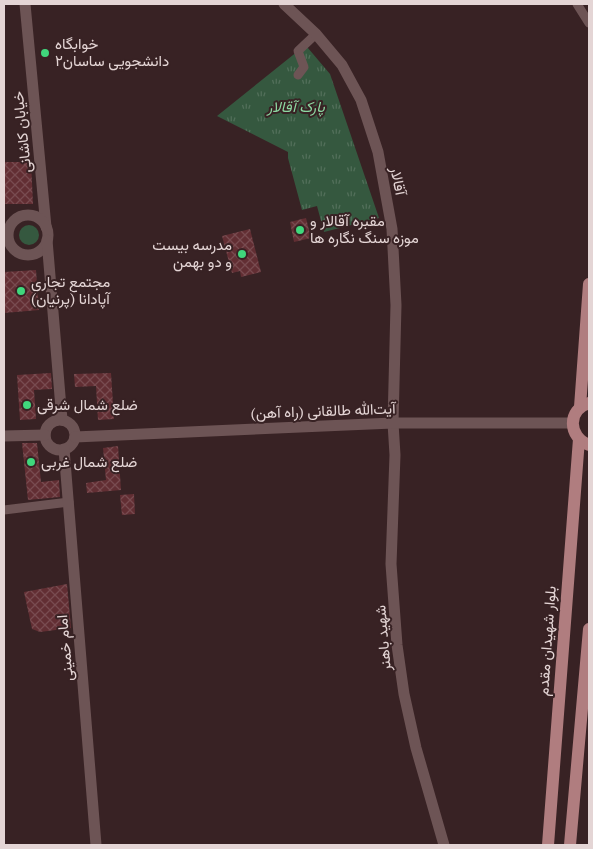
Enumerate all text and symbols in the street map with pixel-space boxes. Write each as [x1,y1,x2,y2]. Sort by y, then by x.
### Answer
place label: خوابگاه دانشجویی ساسان۲ [55,33,169,71]
marker: خوابگاه دانشجویی ساسان۲ [39,47,51,59]
street label: خیابان کاشانی [7,90,36,174]
park label: پارک آقالار [266,96,325,117]
street label: آقالار [386,164,412,198]
place label: مقبره آقالار و موزه سنگ نگاره ها [310,210,419,247]
marker: مقبره آقالار و موزه سنگ نگاره ها [294,224,306,236]
place label: مدرسه بیست و دو بهمن [152,234,232,272]
marker: مدرسه بیست و دو بهمن [236,248,248,260]
place label: مجتمع تجاری آپادانا (پرنیان) [31,271,111,309]
marker: مجتمع تجاری آپادانا (پرنیان) [15,285,27,297]
place label: ضلع شمال شرقی [37,394,138,416]
street label: (راه آهن) آیت‌الله طالقانی [250,397,397,424]
marker: ضلع شمال شرقی [21,399,33,411]
place label: ضلع شمال غربی [41,451,137,473]
marker: ضلع شمال غربی [25,456,37,468]
street label: بلوار شهیدان مقدم [532,585,561,697]
street label: شهید باهنر [369,604,395,673]
street label: امام خمینی [51,614,78,682]

